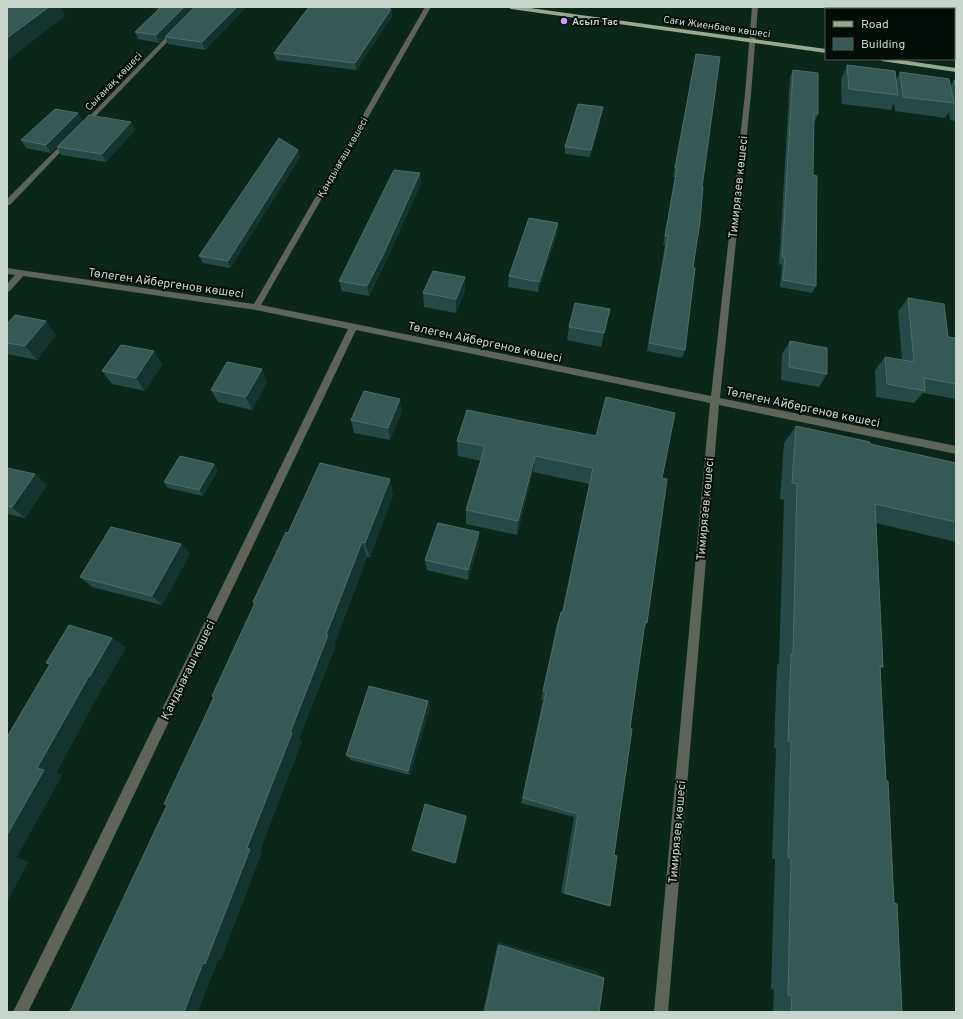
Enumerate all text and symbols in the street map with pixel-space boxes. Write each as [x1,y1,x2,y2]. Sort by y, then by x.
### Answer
legend [825,8,955,60]
street label: Сағи Жиенбаев көшесі [662,14,771,41]
marker: Асыл Тас [559,16,569,26]
place label: Асыл Тас [572,16,618,29]
text: Road [861,17,889,33]
text: Building [861,37,905,53]
street label: Сығанақ көшесі [83,50,145,114]
street label: Қандыағаш көшесі [315,115,372,200]
street label: Тимирязев көшесі [726,135,752,239]
street label: Төлеген Айбергенов көшесі [87,265,245,303]
street label: Төлеген Айбергенов көшесі [406,319,563,367]
street label: Төлеген Айбергенов көшесі [724,384,881,432]
street label: Тимирязев көшесі [694,457,718,561]
street label: Қандыағаш көшесі [158,618,220,723]
street label: Тимирязев көшесі [666,780,690,884]

